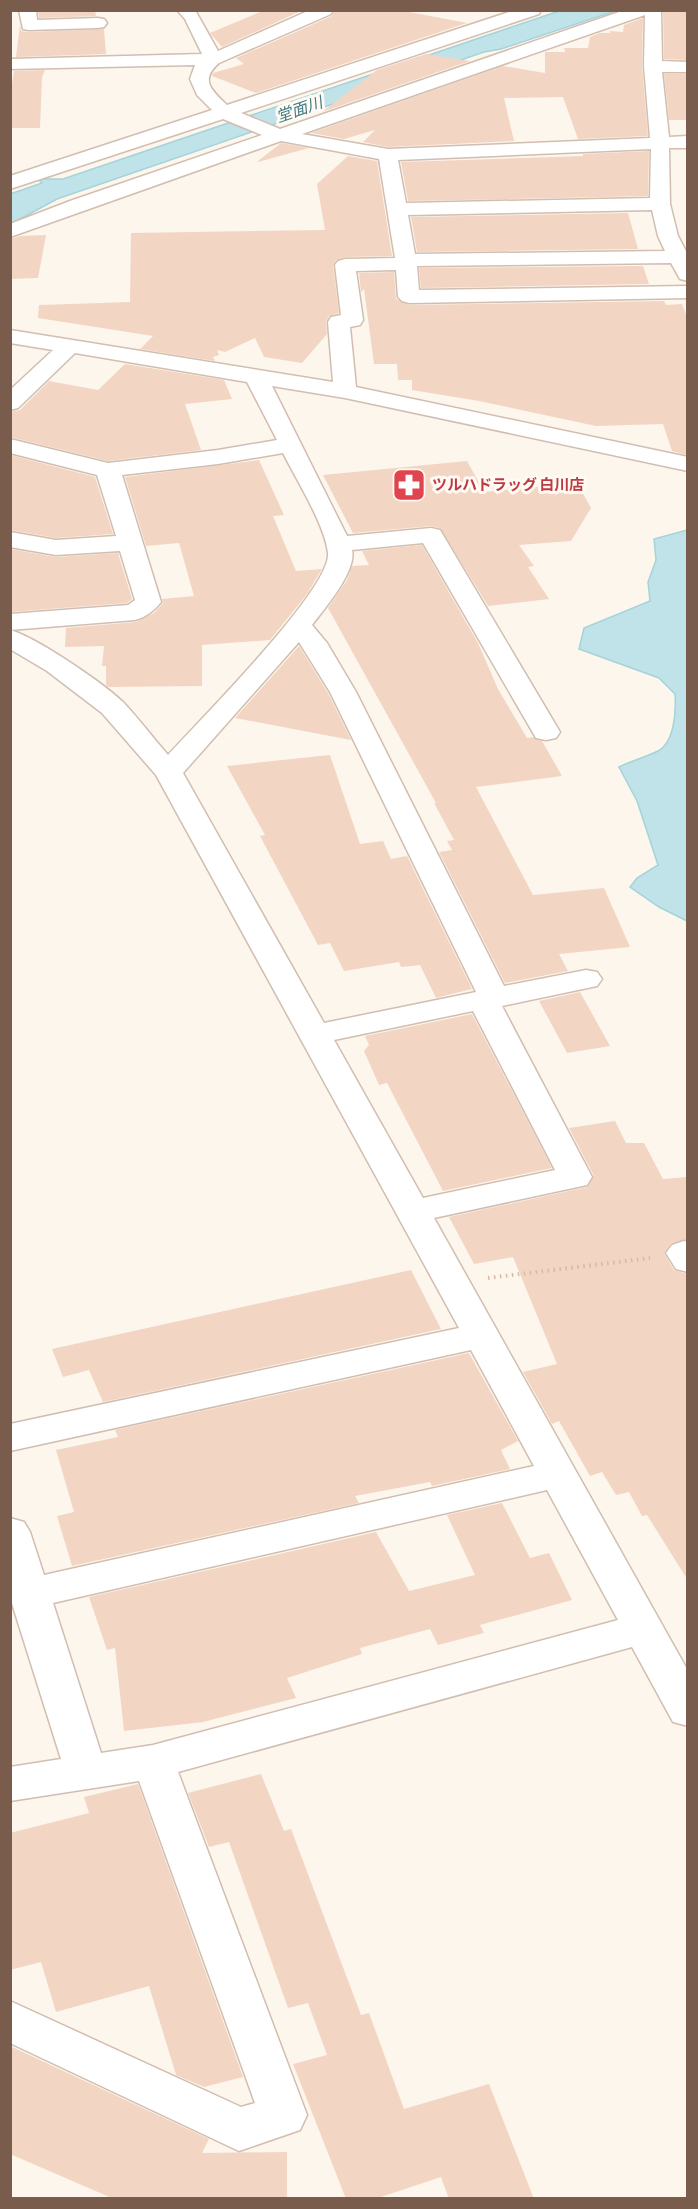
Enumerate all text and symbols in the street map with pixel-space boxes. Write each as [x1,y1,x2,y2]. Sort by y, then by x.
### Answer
water label: 堂面川 [274,93,327,125]
pharmacy icon: ツルハドラッグ 白川店 [391,467,427,503]
place label: ツルハドラッグ 白川店 [432,476,584,493]

